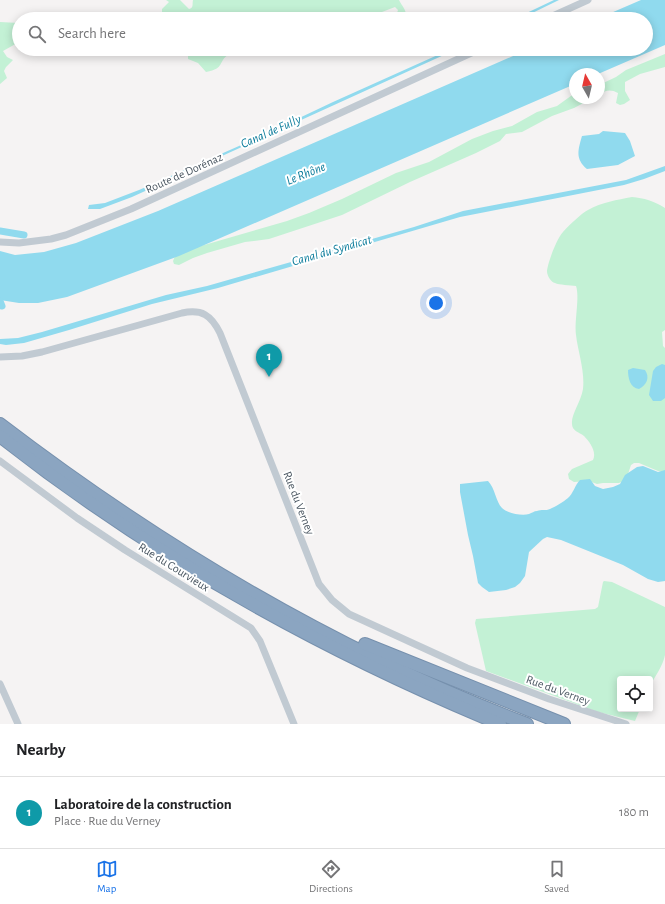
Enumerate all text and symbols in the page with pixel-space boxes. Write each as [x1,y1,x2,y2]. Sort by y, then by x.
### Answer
search box [12,12,653,56]
icon: search [26,23,48,45]
text: Search here [58,26,126,41]
north arrow [569,68,605,104]
water label: Canal de Fully [239,113,304,151]
street label: Route de Dorénaz [144,151,224,195]
water label: Le Rhône [285,160,328,188]
water label: Canal du Syndicat [291,233,374,269]
your location [426,293,446,313]
pin: 1 [256,344,282,377]
street label: Rue du Verney [280,470,317,537]
street label: Rue du Courvieux [136,540,212,594]
street label: Rue du Verney [524,673,591,708]
map controls [617,676,653,712]
button: locate [617,676,653,712]
text: Nearby [16,741,66,758]
text: Laboratoire de la construction [54,797,232,812]
text: 1 [27,806,31,819]
text: 180 m [619,806,649,819]
text: Place · Rue du Verney [54,815,161,828]
tab: Map [96,858,118,895]
tab: Directions [309,858,353,895]
tab: Saved [544,858,569,895]

